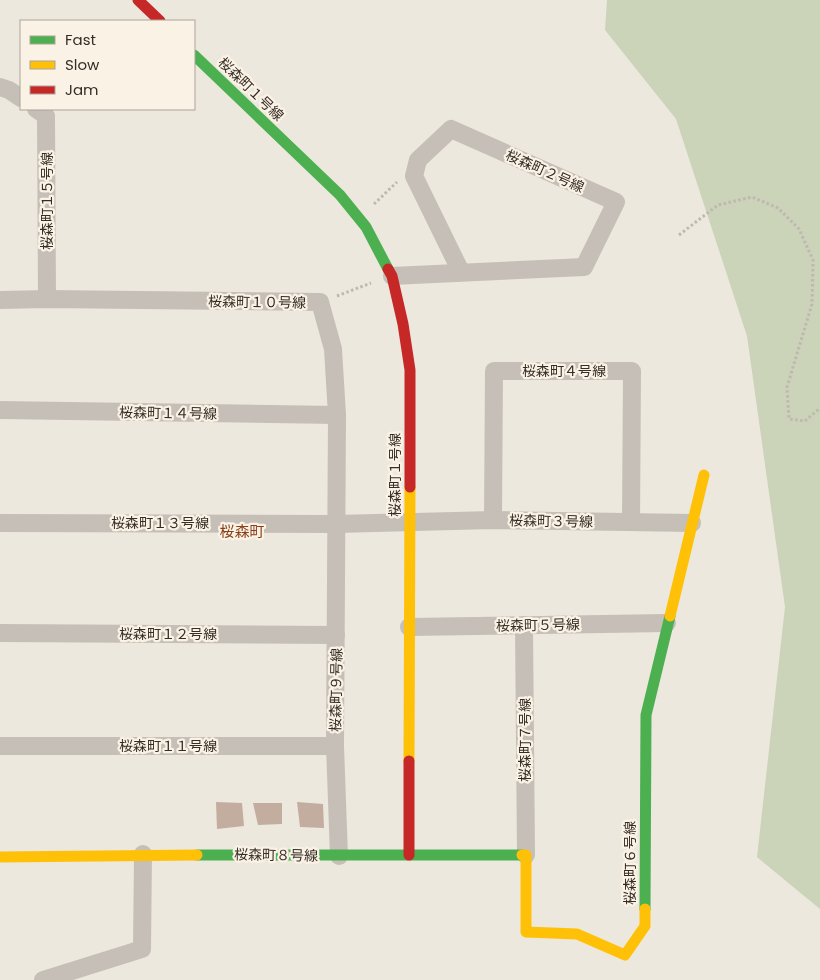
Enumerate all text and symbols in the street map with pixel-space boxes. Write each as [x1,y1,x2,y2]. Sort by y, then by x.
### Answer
legend [20,20,195,110]
text: Fast [65,29,96,50]
street label: 桜森町１号線 [214,53,288,125]
text: Slow [65,54,100,75]
text: Jam [65,79,99,100]
street label: 桜森町２号線 [503,145,587,197]
street label: 桜森町１５号線 [37,152,57,250]
street label: 桜森町１０号線 [208,291,306,313]
street label: 桜森町４号線 [522,361,606,381]
street label: 桜森町１４号線 [119,402,217,424]
street label: 桜森町１号線 [385,433,405,517]
street label: 桜森町３号線 [509,510,593,532]
street label: 桜森町１３号線 [111,513,209,533]
district label: 桜森町 [219,521,265,542]
street label: 桜森町５号線 [496,614,580,636]
street label: 桜森町１２号線 [119,624,217,644]
street label: 桜森町９号線 [325,648,347,732]
street label: 桜森町７号線 [515,698,535,782]
street label: 桜森町１１号線 [119,736,217,756]
street label: 桜森町６号線 [620,821,640,905]
street label: 桜森町８号線 [234,844,318,866]

